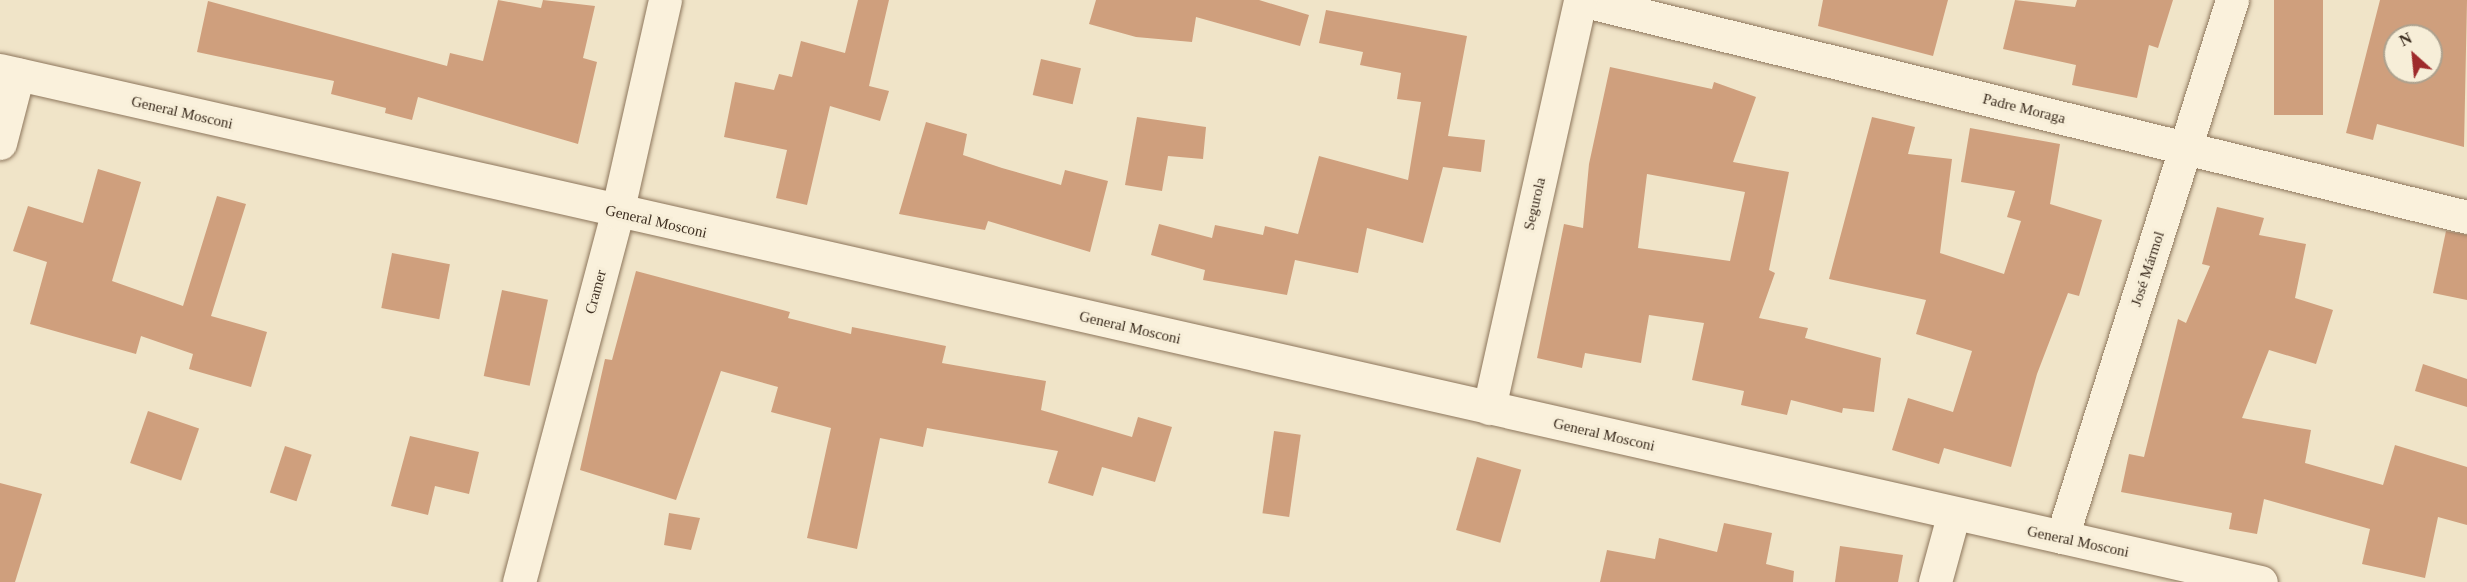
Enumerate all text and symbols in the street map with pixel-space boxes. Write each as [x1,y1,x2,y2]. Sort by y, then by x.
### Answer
north arrow [2383,24,2443,84]
text: N [2396,29,2415,49]
street label: Padre Moraga [1981,90,2067,128]
street label: General Mosconi [129,93,235,133]
street label: Segurola [1520,176,1550,232]
street label: General Mosconi [603,202,709,242]
street label: José Mármol [2127,229,2169,309]
street label: Cramer [581,268,611,316]
street label: General Mosconi [1077,308,1183,348]
street label: General Mosconi [1551,415,1657,455]
street label: General Mosconi [2025,522,2131,562]

